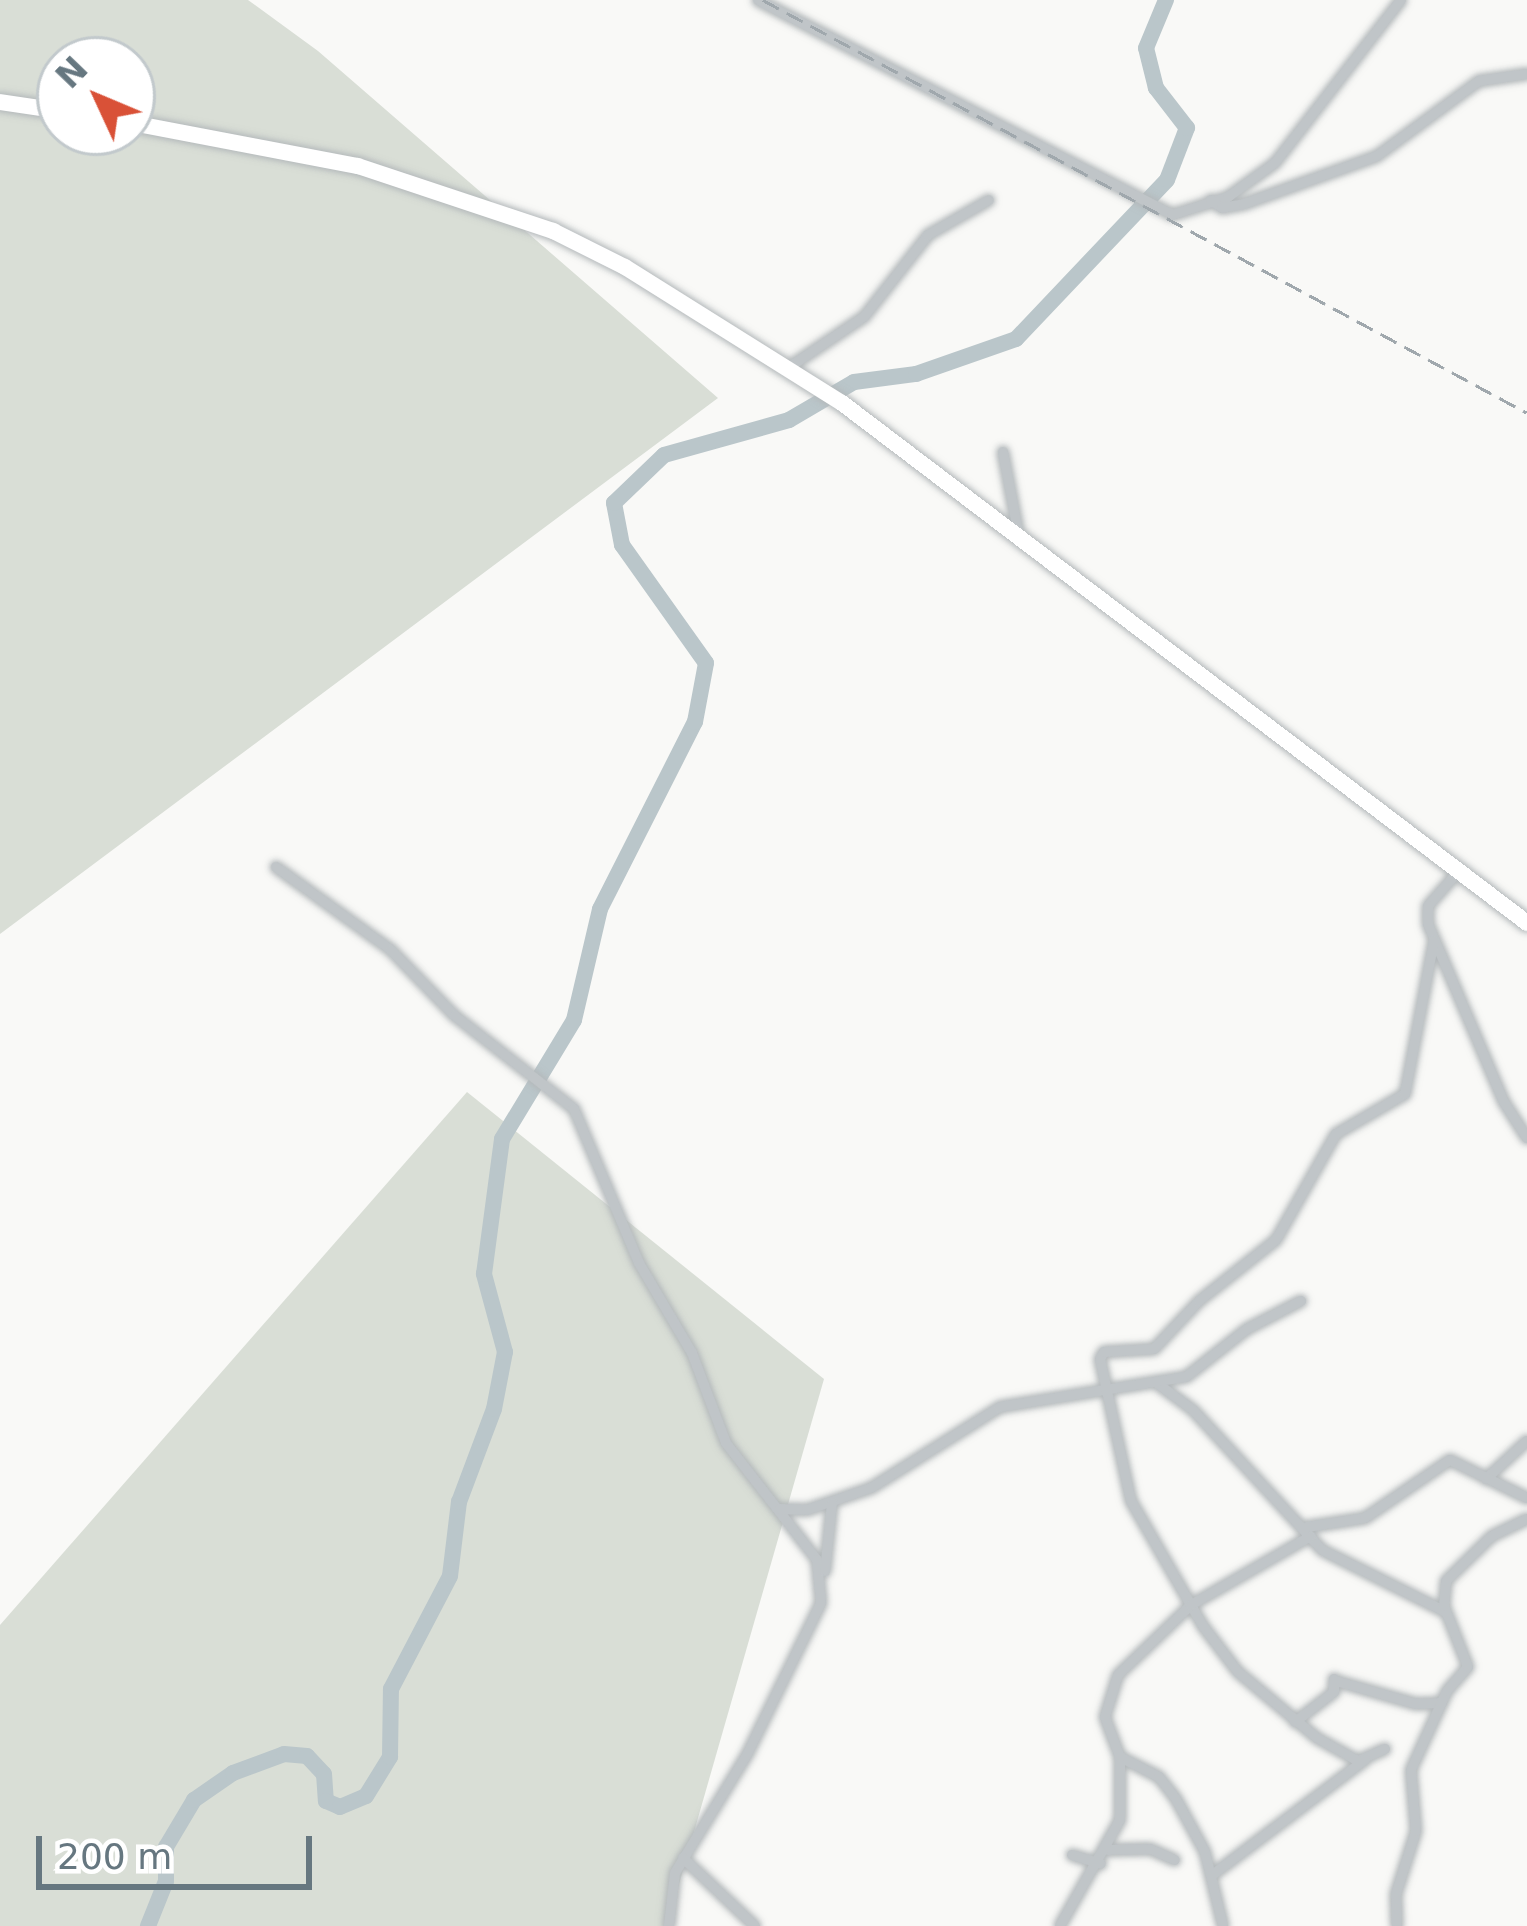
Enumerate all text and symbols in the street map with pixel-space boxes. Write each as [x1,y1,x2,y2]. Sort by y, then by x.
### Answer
north arrow [36,36,156,156]
text: N [48,49,96,96]
scale bar [42,1812,318,1886]
text: 200 m [57,1836,172,1877]

